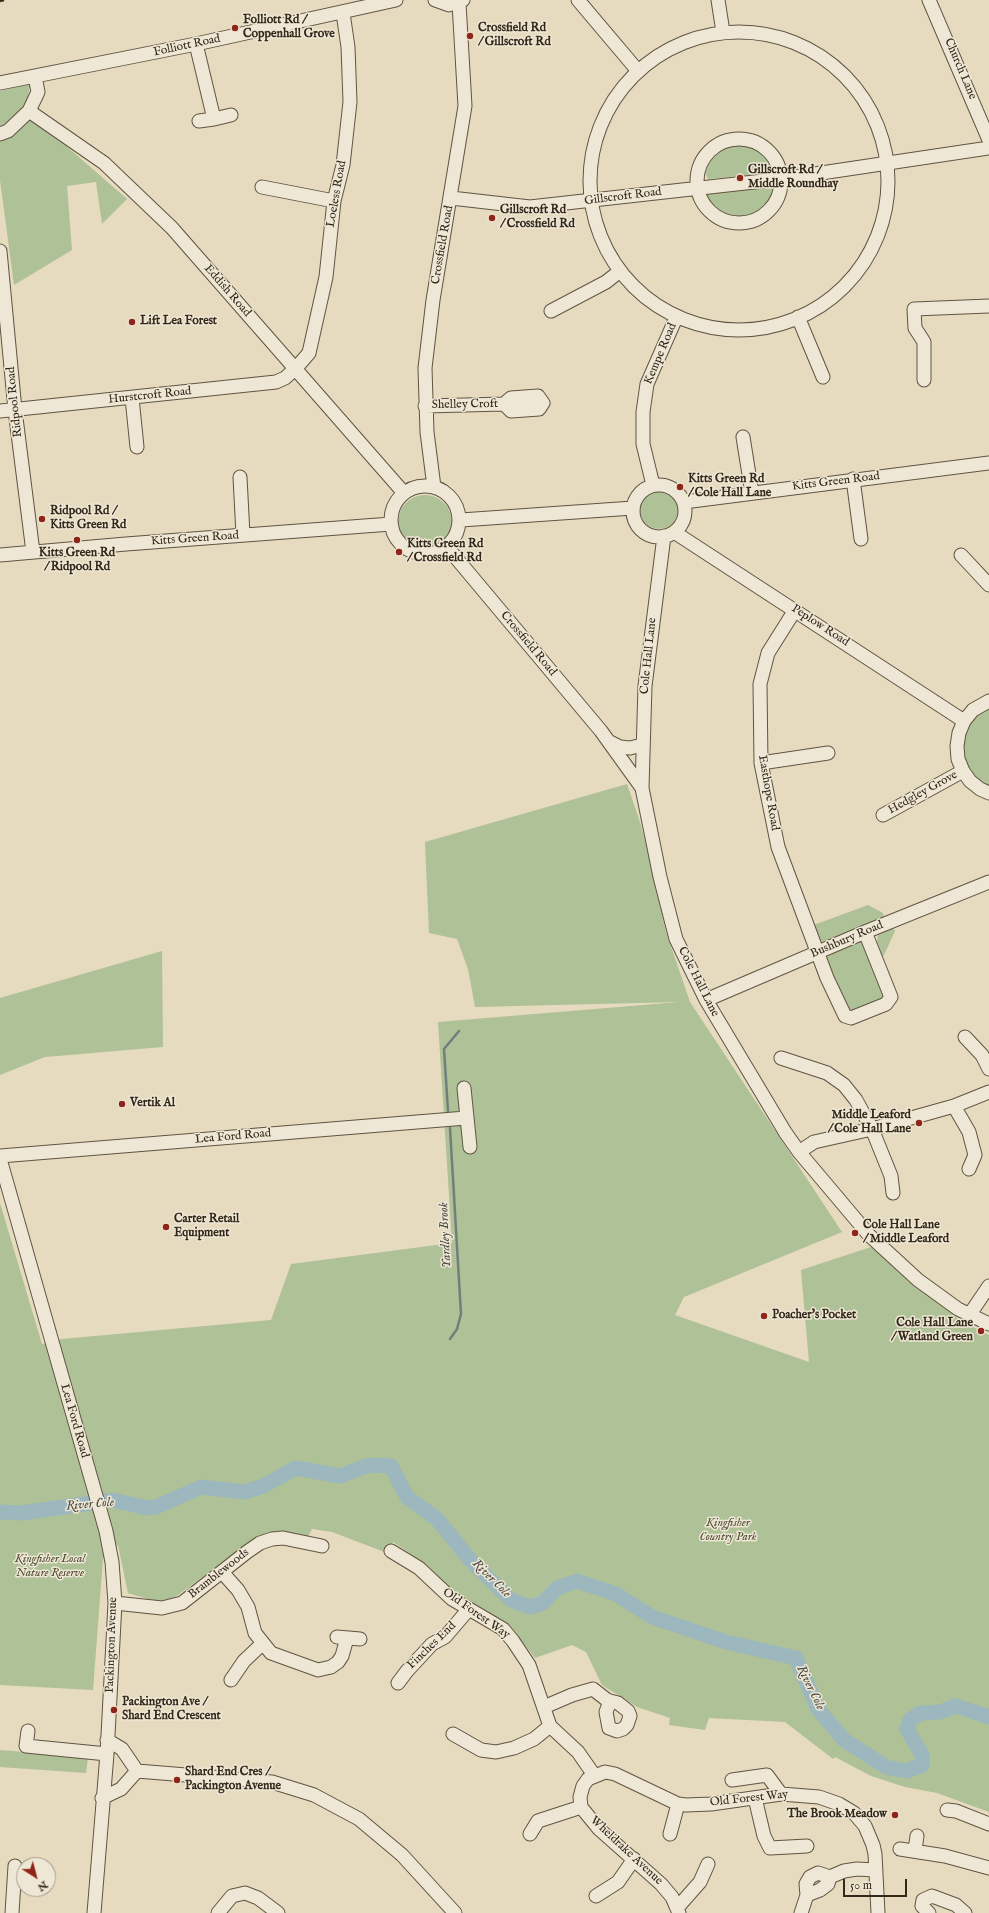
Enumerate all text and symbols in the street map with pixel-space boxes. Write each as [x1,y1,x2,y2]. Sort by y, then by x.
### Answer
place label: Folliott Rd / Coppenhall Grove [243,14,335,42]
place label: Crossfield Rd / Gillscroft Rd [478,22,551,50]
marker: Folliott Rd / Coppenhall Grove [230,23,240,33]
marker: Crossfield Rd / Gillscroft Rd [465,31,475,41]
street label: Folliott Road [152,32,222,60]
street label: Church Lane [941,36,979,102]
street label: Loeless Road [324,159,350,229]
place label: Gillscroft Rd / Middle Roundhay [748,164,838,192]
marker: Gillscroft Rd / Middle Roundhay [735,173,745,183]
street label: Gillscroft Road [584,185,662,209]
street label: Crossfield Road [429,204,457,286]
place label: Gillscroft Rd / Crossfield Rd [500,204,575,232]
marker: Gillscroft Rd / Crossfield Rd [487,213,497,223]
street label: Eddish Road [200,262,254,320]
place label: Lift Lea Forest [140,315,217,329]
marker: Lift Lea Forest [127,317,137,327]
street label: Kempe Road [642,321,680,387]
street label: Ridpool Road [4,366,26,438]
street label: Hurstcroft Road [108,384,192,408]
street label: Shelley Croft [432,397,498,413]
street label: Kitts Green Road [791,469,881,495]
place label: Kitts Green Rd / Cole Hall Lane [688,473,771,501]
marker: Kitts Green Rd / Cole Hall Lane [675,482,685,492]
place label: Ridpool Rd / Kitts Green Rd [50,505,126,533]
marker: Ridpool Rd / Kitts Green Rd [37,514,47,524]
street label: Kitts Green Road [151,529,239,549]
marker: Kitts Green Rd / Ridpool Rd [72,535,82,545]
place label: Kitts Green Rd / Crossfield Rd [407,538,483,566]
place label: Kitts Green Rd / Ridpool Rd [39,547,115,575]
marker: Kitts Green Rd / Crossfield Rd [394,547,404,557]
street label: Peplow Road [788,602,852,650]
street label: Crossfield Road [497,609,559,679]
street label: Cole Hall Lane [638,617,660,695]
street label: Easthope Road [754,754,782,832]
street label: Hedgley Grove [886,768,960,818]
street label: Bushbury Road [809,918,885,962]
street label: Cole Hall Lane [674,945,722,1019]
place label: Vertik Al [130,1097,175,1111]
marker: Vertik Al [117,1099,127,1109]
place label: Middle Leaford / Cole Hall Lane [828,1109,911,1137]
marker: Middle Leaford / Cole Hall Lane [914,1118,924,1128]
street label: Lea Ford Road [194,1126,272,1148]
water label: Yardley Brook [436,1202,456,1268]
place label: Carter Retail Equipment [174,1213,239,1241]
place label: Cole Hall Lane / Middle Leaford [863,1219,949,1247]
marker: Carter Retail Equipment [161,1222,171,1232]
marker: Cole Hall Lane / Middle Leaford [850,1228,860,1238]
place label: Poacher's Pocket [772,1309,856,1323]
marker: Poacher's Pocket [759,1311,769,1321]
place label: Cole Hall Lane / Watland Green [891,1317,973,1345]
marker: Cole Hall Lane / Watland Green [976,1326,986,1336]
street label: Lea Ford Road [57,1382,91,1460]
water label: River Cole [65,1495,115,1515]
park label: Kingfisher Country Park [699,1517,757,1545]
street label: Bramblewoods [186,1546,252,1602]
park label: Kingfisher Local Nature Reserve [15,1553,85,1581]
water label: River Cole [468,1556,514,1602]
street label: Old Forest Way [440,1586,512,1642]
street label: Packington Avenue [103,1597,121,1693]
street label: Finches End [405,1619,459,1673]
water label: River Cole [792,1663,828,1713]
place label: Packington Ave / Shard End Crescent [122,1696,221,1724]
marker: Packington Ave / Shard End Crescent [109,1705,119,1715]
place label: Shard End Cres / Packington Avenue [185,1766,281,1794]
marker: Shard End Cres / Packington Avenue [172,1775,182,1785]
street label: Old Forest Way [709,1788,789,1810]
place label: The Brook Meadow [787,1808,887,1822]
marker: The Brook Meadow [890,1810,900,1820]
street label: Wheldrake Avenue [587,1814,665,1888]
north arrow [16,1857,56,1897]
scale bar [845,1871,909,1897]
text: N [34,1877,50,1894]
text: 50 m [850,1878,872,1893]

